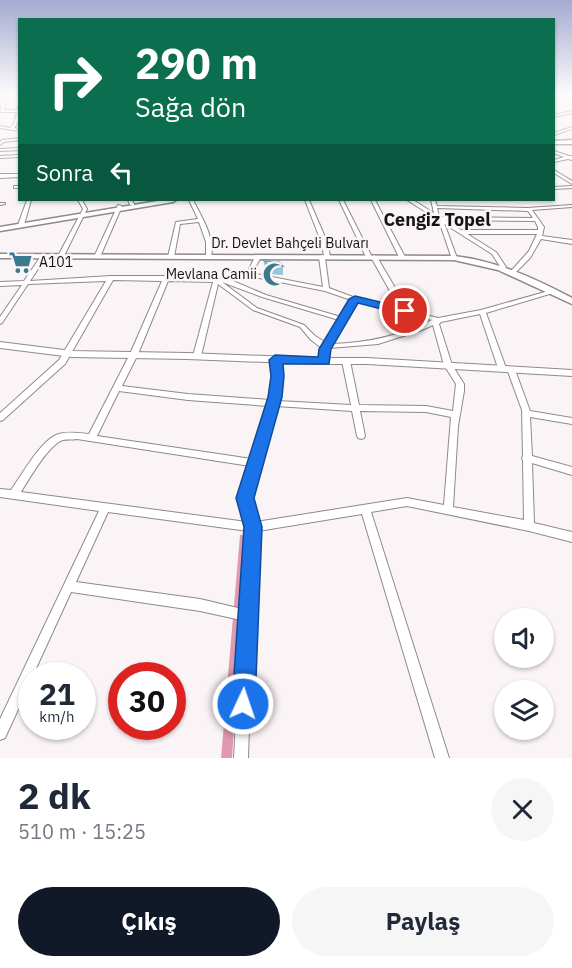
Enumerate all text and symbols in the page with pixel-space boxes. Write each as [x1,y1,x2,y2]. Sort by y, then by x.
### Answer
text: 290 m [135,36,258,91]
icon: right [36,42,114,120]
text: Sağa dön [135,89,246,124]
icon: left [105,156,138,189]
text: Sonra [36,158,93,187]
district label: Cengiz Topel [383,208,491,231]
street label: Dr. Devlet Bahçeli Bulvarı [211,234,369,252]
supermarket icon: A101 [8,249,34,275]
place label: A101 [39,253,73,271]
mosque icon: Mevlana Camii [262,261,288,287]
place label: Mevlana Camii [166,265,257,283]
pin [379,285,430,336]
icon: arrive [388,294,421,327]
map controls [494,608,554,740]
button: sound [494,608,554,668]
speed limit sign: 30 [108,662,186,740]
position arrow [211,672,275,736]
text: 21 [39,674,75,713]
button: layers [494,680,554,740]
text: km/h [39,707,75,726]
text: 2 dk [18,772,91,819]
button: close [491,778,554,841]
text: 510 m · 15:25 [18,818,146,845]
button: Çıkış [18,887,280,956]
button: Paylaş [292,887,554,956]

